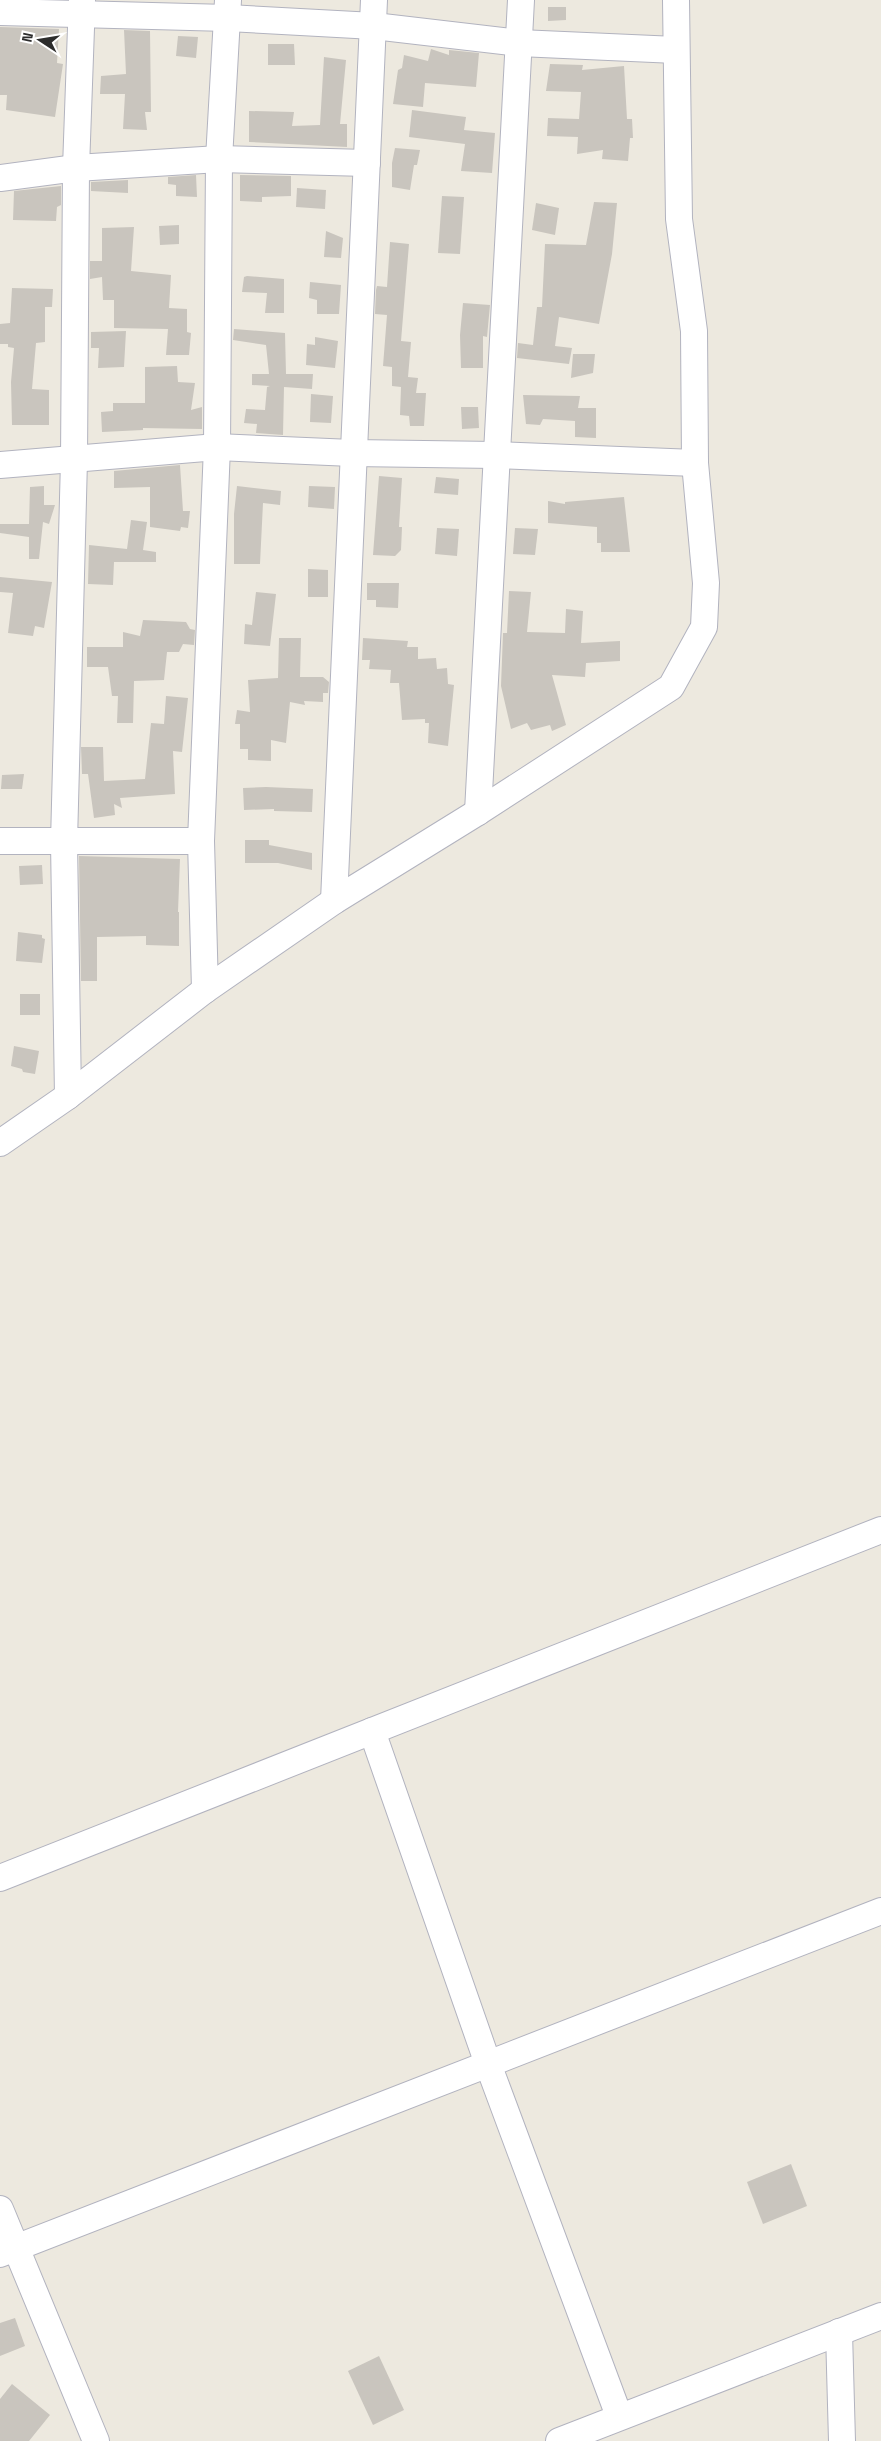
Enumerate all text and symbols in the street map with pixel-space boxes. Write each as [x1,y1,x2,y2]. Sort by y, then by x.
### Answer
north arrow [15,15,65,65]
text: N [18,31,37,44]

